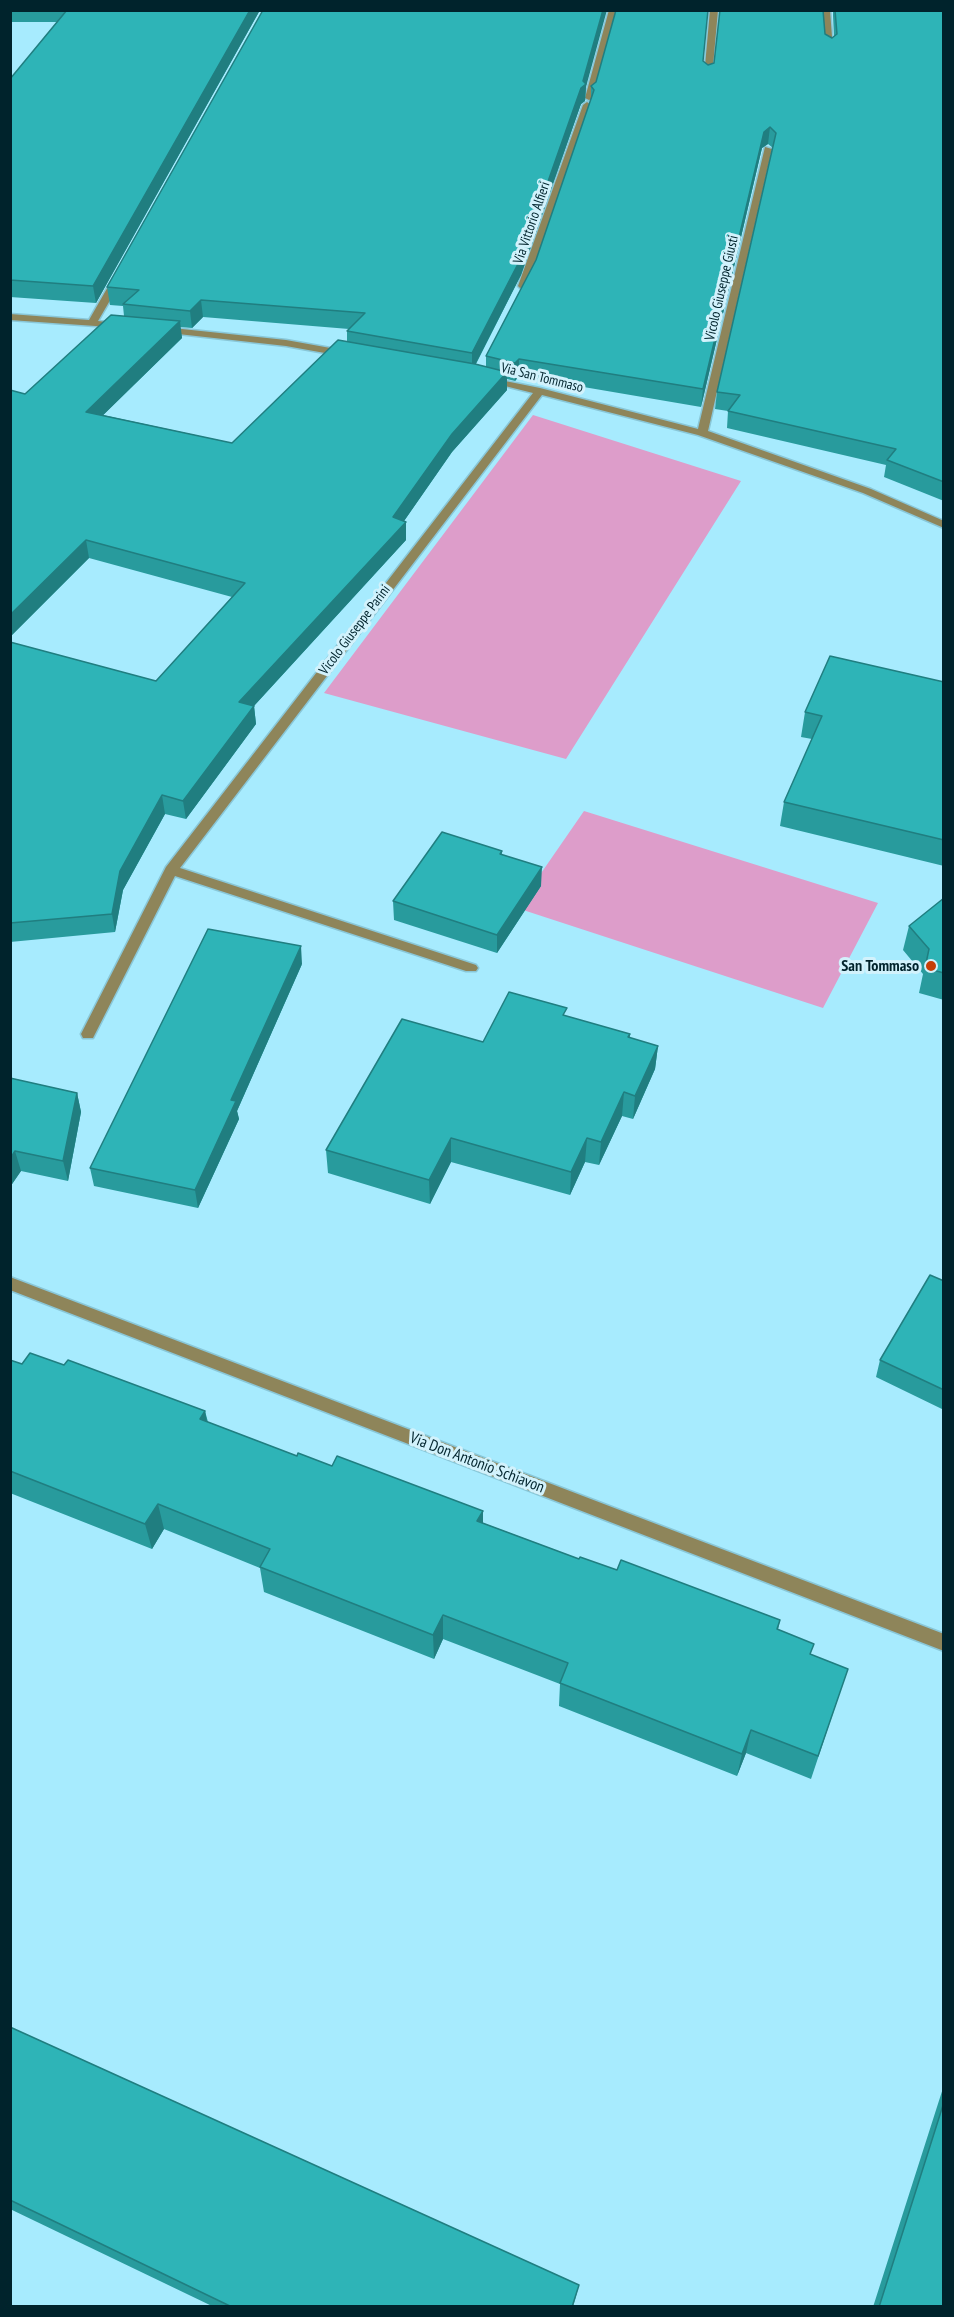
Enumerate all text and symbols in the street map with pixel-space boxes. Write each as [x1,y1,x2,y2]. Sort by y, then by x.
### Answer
street label: Via Vittorio Alfieri [510,180,554,266]
street label: Vicolo Giuseppe Giusti [702,234,742,342]
street label: Via San Tommaso [499,360,585,396]
street label: Vicolo Giuseppe Parini [316,582,394,678]
place label: San Tommaso [841,956,919,976]
marker: San Tommaso [924,959,938,973]
street label: Via Don Antonio Schiavon [407,1428,547,1498]

